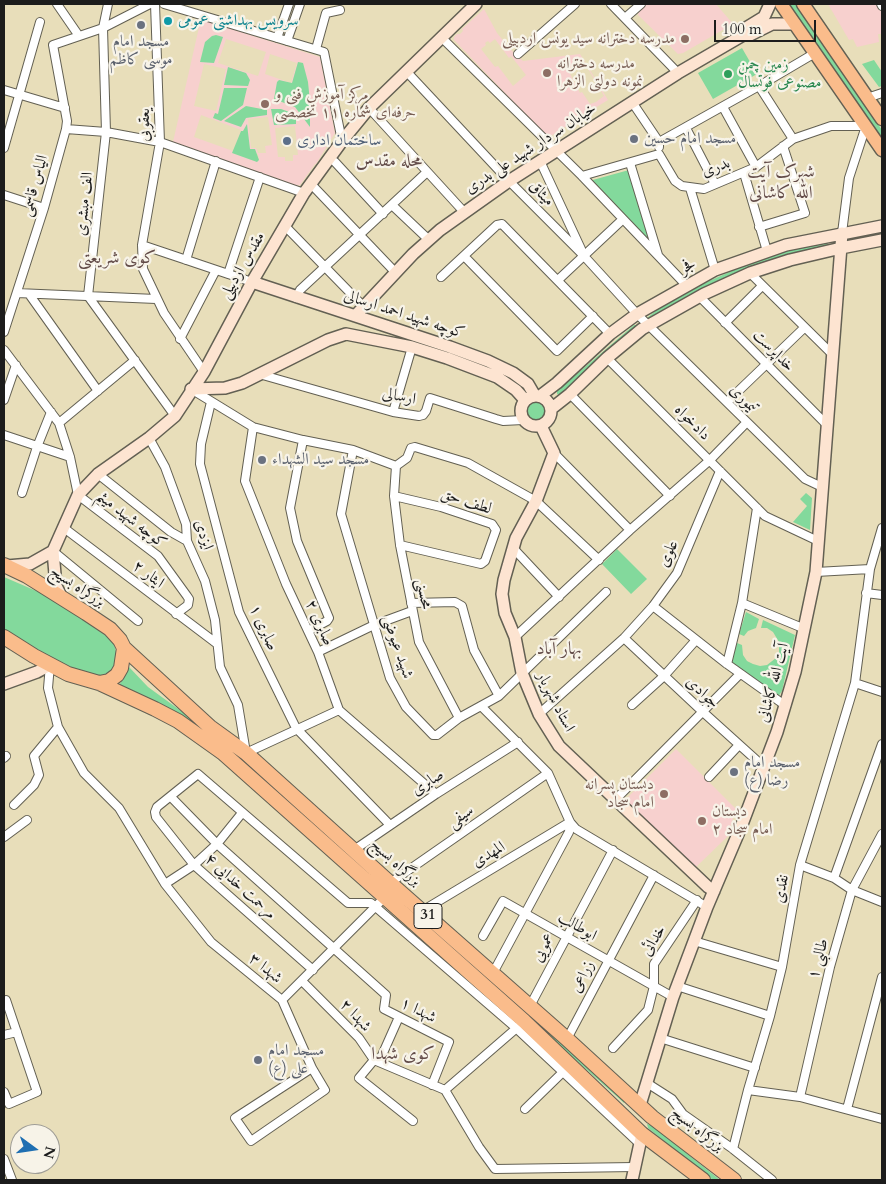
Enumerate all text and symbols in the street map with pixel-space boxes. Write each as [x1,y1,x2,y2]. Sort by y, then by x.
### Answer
scale bar [716,10,818,42]
place label: سرویس بهداشتی عمومی [178,11,298,31]
marker: سرویس بهداشتی عمومی [162,15,174,27]
marker: مسجد امام موسی کاظم [135,19,147,31]
text: 100 m [722,19,762,39]
place label: مدرسه دخترانه سید یونس اردبیلی [502,29,675,49]
place label: مسجد امام موسی کاظم [109,32,173,70]
marker: مدرسه دخترانه سید یونس اردبیلی [679,33,691,45]
place label: مدرسه دخترانه نمونه دولتی الزهرا [557,54,643,92]
place label: زمین چمن مصنوعی فوتسال [738,55,822,93]
marker: مدرسه دخترانه نمونه دولتی الزهرا [541,67,553,79]
marker: زمین چمن مصنوعی فوتسال [722,68,734,80]
place label: مرکز آموزش فنی و حرفه‌ای شماره ۱۱ تخصصی [275,85,416,123]
marker: مرکز آموزش فنی و حرفه‌ای شماره ۱۱ تخصصی [259,98,271,110]
street label: خیابان سردار شهید علی بدری [462,99,600,199]
street label: یعقوبی [135,108,155,142]
place label: مسجد امام حسین [644,129,736,149]
place label: ساختمان اداری [297,131,381,151]
marker: مسجد امام حسین [628,133,640,145]
marker: ساختمان اداری [281,135,293,147]
district label: محله مقدس [356,151,422,173]
street label: الیاس قاسمی [17,153,53,219]
street label: بدری [699,154,733,182]
district label: شهرک آیت الله کاشانی [747,162,815,204]
street label: الف مبشری [72,171,98,237]
street label: میثاق [524,177,558,211]
street label: مقدس اردبیلی [216,229,270,303]
district label: کوی شریعتی [78,248,156,270]
street label: فجر [676,255,700,279]
street label: کوچه شهید احمد ارسالی [341,286,467,344]
street label: خداپرست [748,326,798,376]
street label: تیموری [725,381,761,417]
street label: ارسالی [380,384,418,410]
street label: دادخواه [670,401,714,445]
place label: مسجد سید الشهداء [272,450,369,470]
marker: مسجد سید الشهداء [256,454,268,466]
street label: لطف حق [438,485,494,519]
street label: کوچه شهید میثم [92,487,170,553]
street label: ایزدی [189,518,217,552]
street label: علوی [654,537,684,571]
street label: ایثار ۲ [128,557,168,593]
street label: بزرگراه بسیج [46,562,108,612]
street label: محسنی [411,577,435,611]
street label: صابری ۲ [300,597,338,649]
street label: صابری ۱ [244,602,282,654]
street label: شهید عیوضی [377,613,417,681]
district label: بهار آباد [536,639,582,661]
street label: آیت الله کاشانی [754,641,794,725]
street label: استاد شهریار [532,669,578,735]
street label: جوادی [681,673,723,713]
place label: مسجد امام رضا (ع) [744,753,800,791]
street label: صابری [408,766,448,800]
marker: مسجد امام رضا (ع) [728,766,740,778]
place label: دبستان پسرانه امام سجاد [585,775,654,813]
marker: دبستان پسرانه امام سجاد [658,788,670,800]
street label: سیفی [444,801,478,833]
place label: دبستان امام سجاد ۲ [712,802,773,840]
marker: دبستان امام سجاد ۲ [696,815,708,827]
street label: بزرگراه بسیج [366,835,424,891]
street label: المهدی [469,838,509,872]
street label: مرحمت خدایی ۴ [200,850,280,924]
street label: نقدی [770,873,794,905]
road number: 31 [414,904,442,928]
street label: ابوطالب [554,908,600,946]
street label: خدائی [637,922,671,960]
street label: عمویی [529,930,559,966]
street label: طالبی ۱ [804,937,834,981]
street label: شهدا ۳ [244,950,286,988]
street label: زراعی [567,958,599,996]
street label: شهدا ۱ [397,994,439,1028]
street label: شهدا ۲ [335,996,375,1036]
place label: مسجد امام علی (ع) [268,1041,324,1079]
district label: کوی شهدا [371,1044,435,1066]
marker: مسجد امام علی (ع) [252,1054,264,1066]
street label: بزرگراه بسیج [667,1103,727,1157]
north arrow [10,1124,60,1174]
text: N [38,1144,60,1161]

